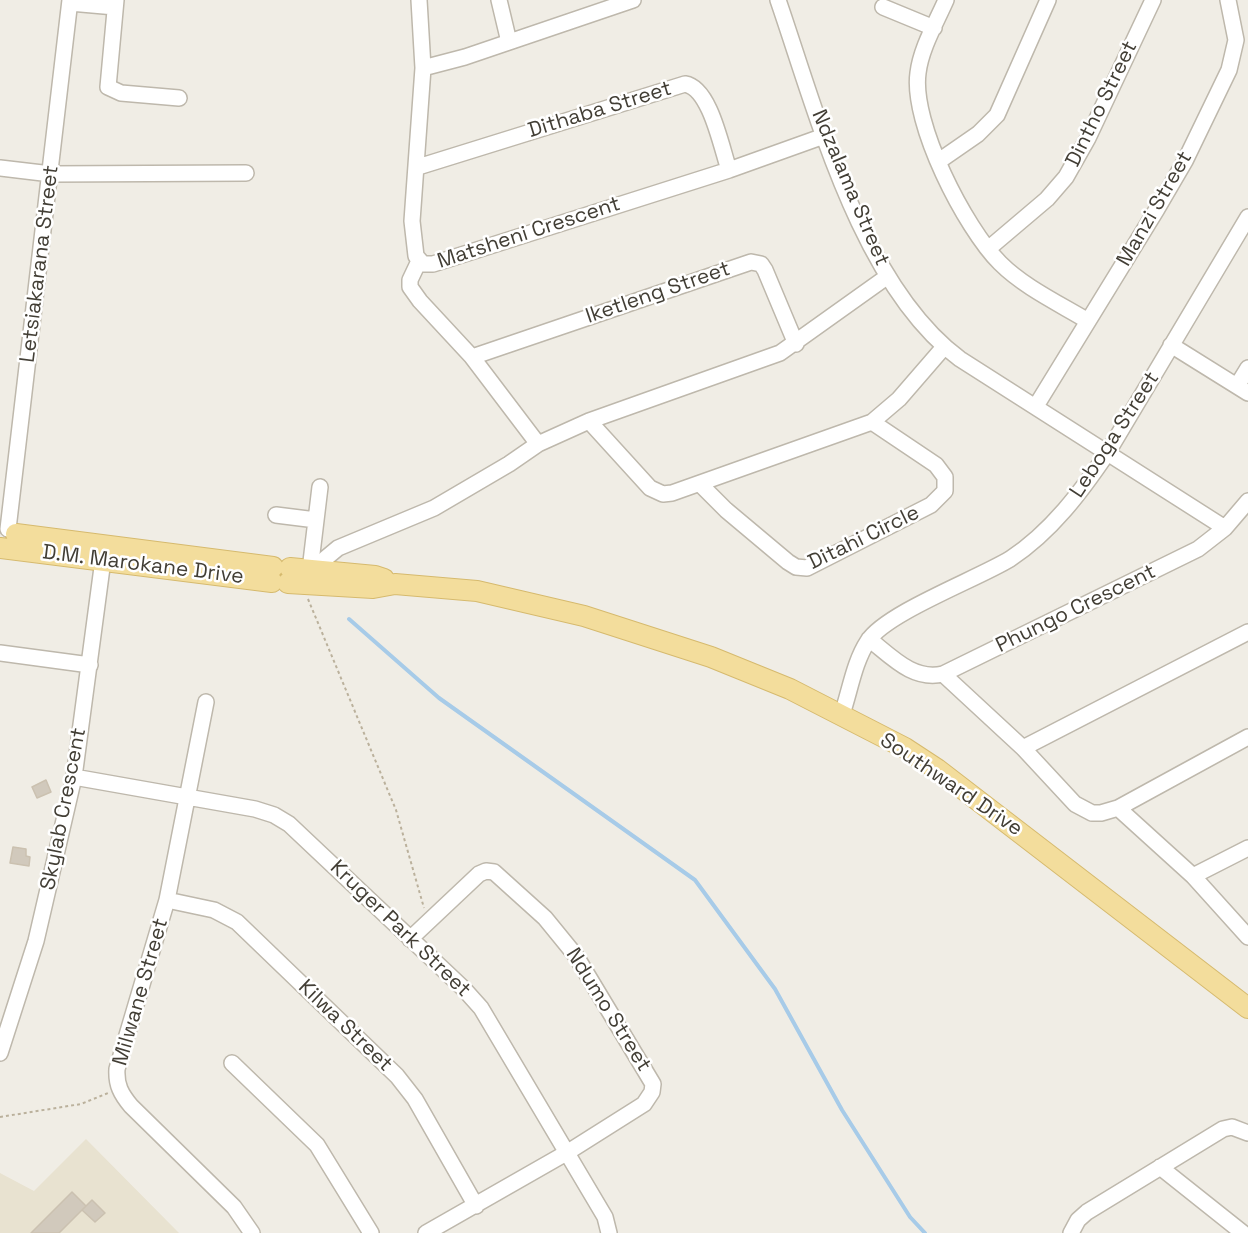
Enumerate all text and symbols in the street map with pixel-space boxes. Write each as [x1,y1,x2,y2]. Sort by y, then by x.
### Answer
street label: Dintho Street [1061,37,1143,171]
street label: Dithaba Street [525,76,675,144]
street label: Ndzalama Street [806,106,894,270]
street label: Manzi Street [1112,147,1198,271]
street label: Letsiakarana Street [15,164,65,364]
street label: Matsheni Crescent [434,192,624,274]
street label: Iketleng Street [582,256,734,330]
street label: Leboga Street [1065,367,1165,503]
street label: Ditahi Circle [804,500,924,576]
street label: D.M. Marokane Drive [41,540,245,590]
street label: Phungo Crescent [992,559,1160,659]
street label: Skylab Crescent [36,726,92,892]
street label: Southward Drive [875,728,1027,842]
street label: Kruger Park Street [324,855,476,1003]
street label: Milwane Street [108,915,174,1069]
street label: Ndumo Street [560,944,656,1076]
street label: Kilwa Street [293,975,397,1077]

